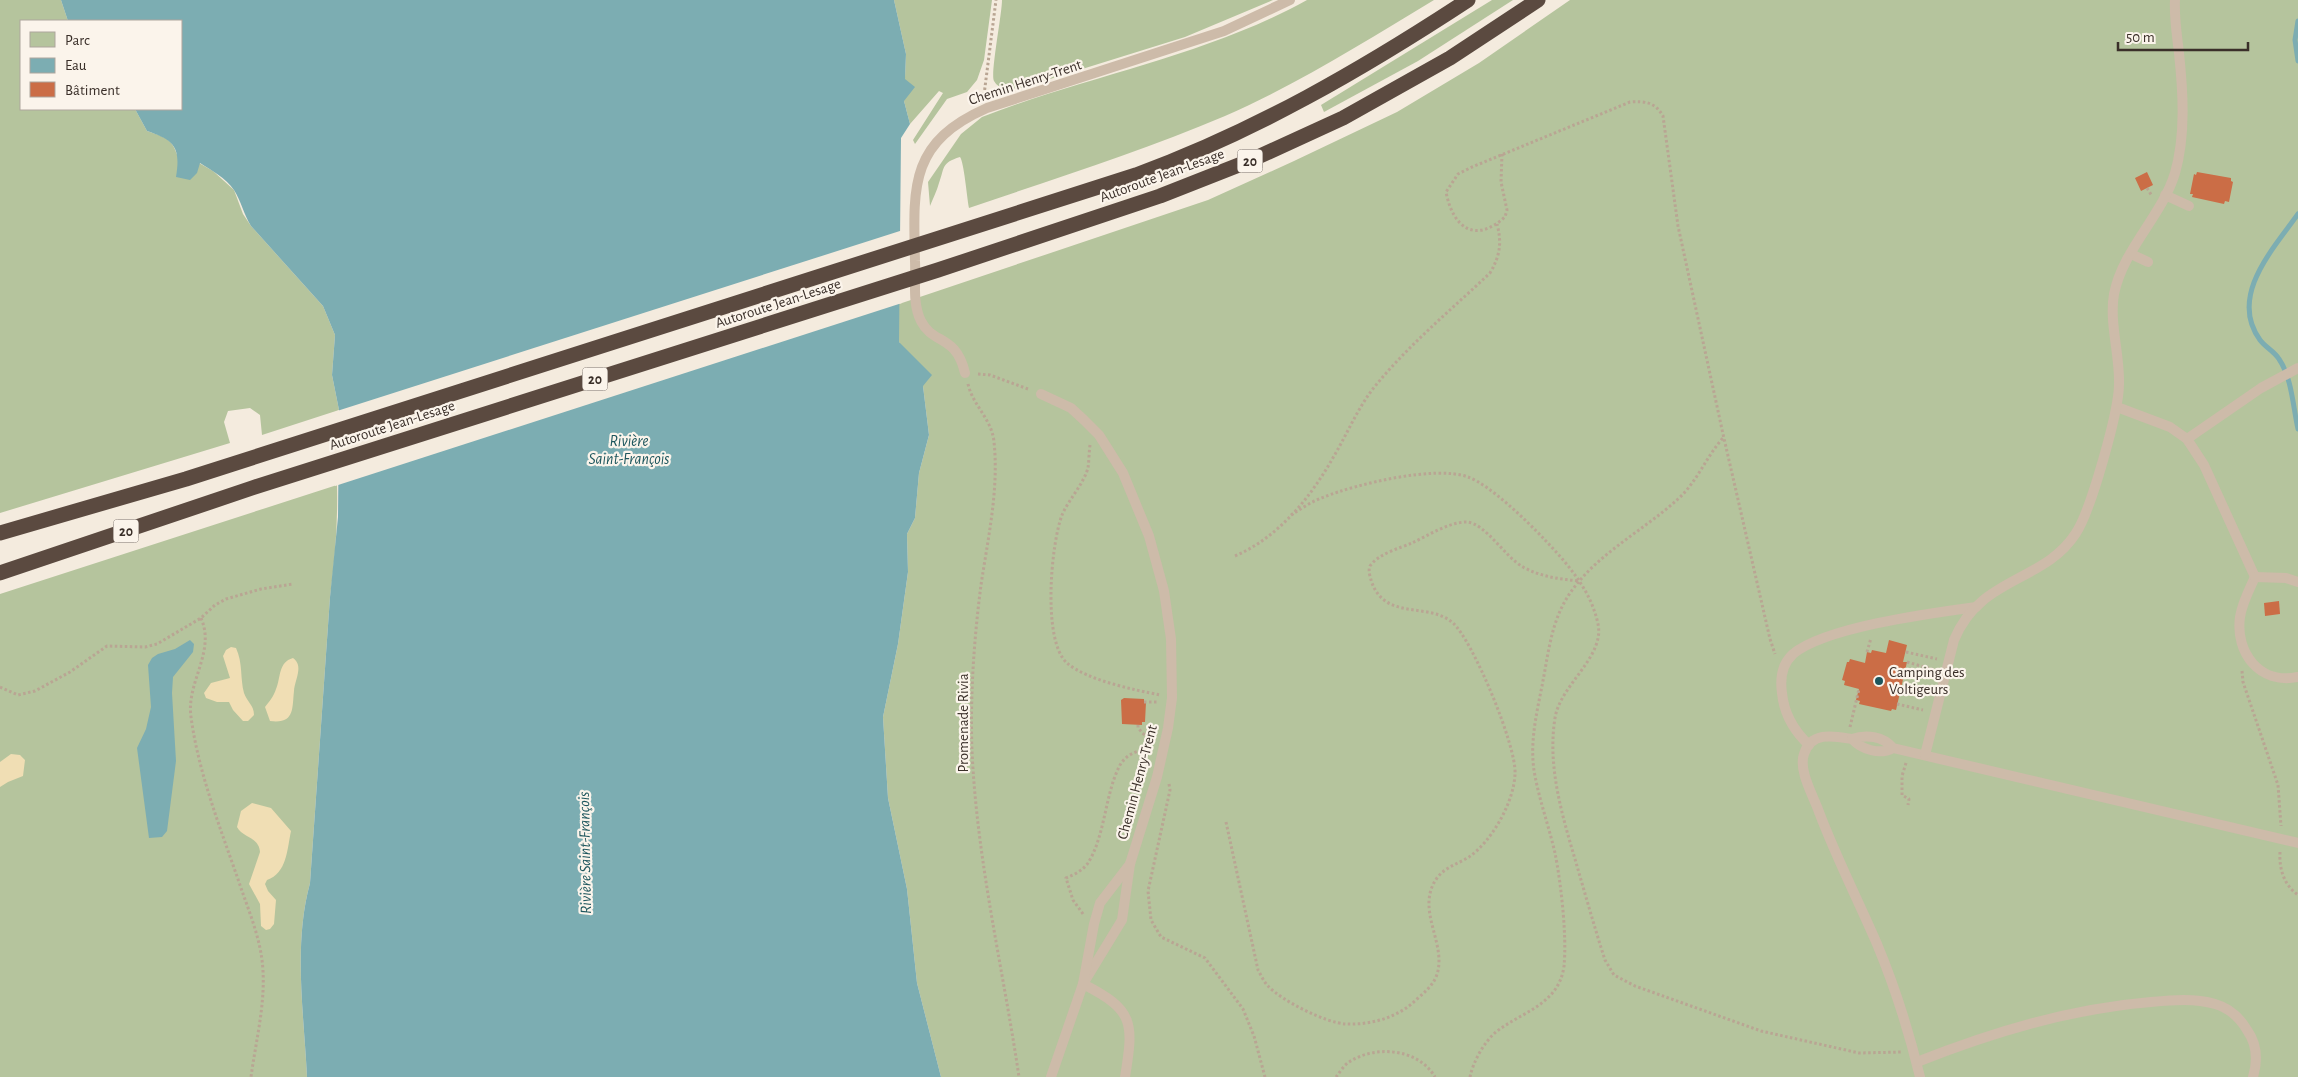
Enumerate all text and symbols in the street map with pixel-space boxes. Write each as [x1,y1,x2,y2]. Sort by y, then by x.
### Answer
legend [20,20,182,110]
scale bar [2118,20,2248,52]
text: 50 m [2126,30,2155,45]
text: Parc [65,33,90,48]
street label: Chemin Henry-Trent [967,57,1084,108]
text: Eau [65,58,87,73]
text: Bâtiment [65,83,120,98]
street label: Autoroute Jean-Lesage [1098,146,1226,205]
road number: 20 [1238,150,1262,172]
street label: Autoroute Jean-Lesage [713,276,843,331]
road number: 20 [582,368,608,390]
street label: Autoroute Jean-Lesage [327,398,457,453]
water label: Rivière Saint-François [589,433,669,467]
road number: 20 [114,520,138,542]
place label: Camping des Voltigeurs [1889,665,1965,697]
street label: Promenade Rivia [956,673,971,773]
marker: Camping des Voltigeurs [1873,675,1885,687]
street label: Chemin Henry-Trent [1115,723,1160,841]
water label: Rivière Saint-François [576,792,594,914]

